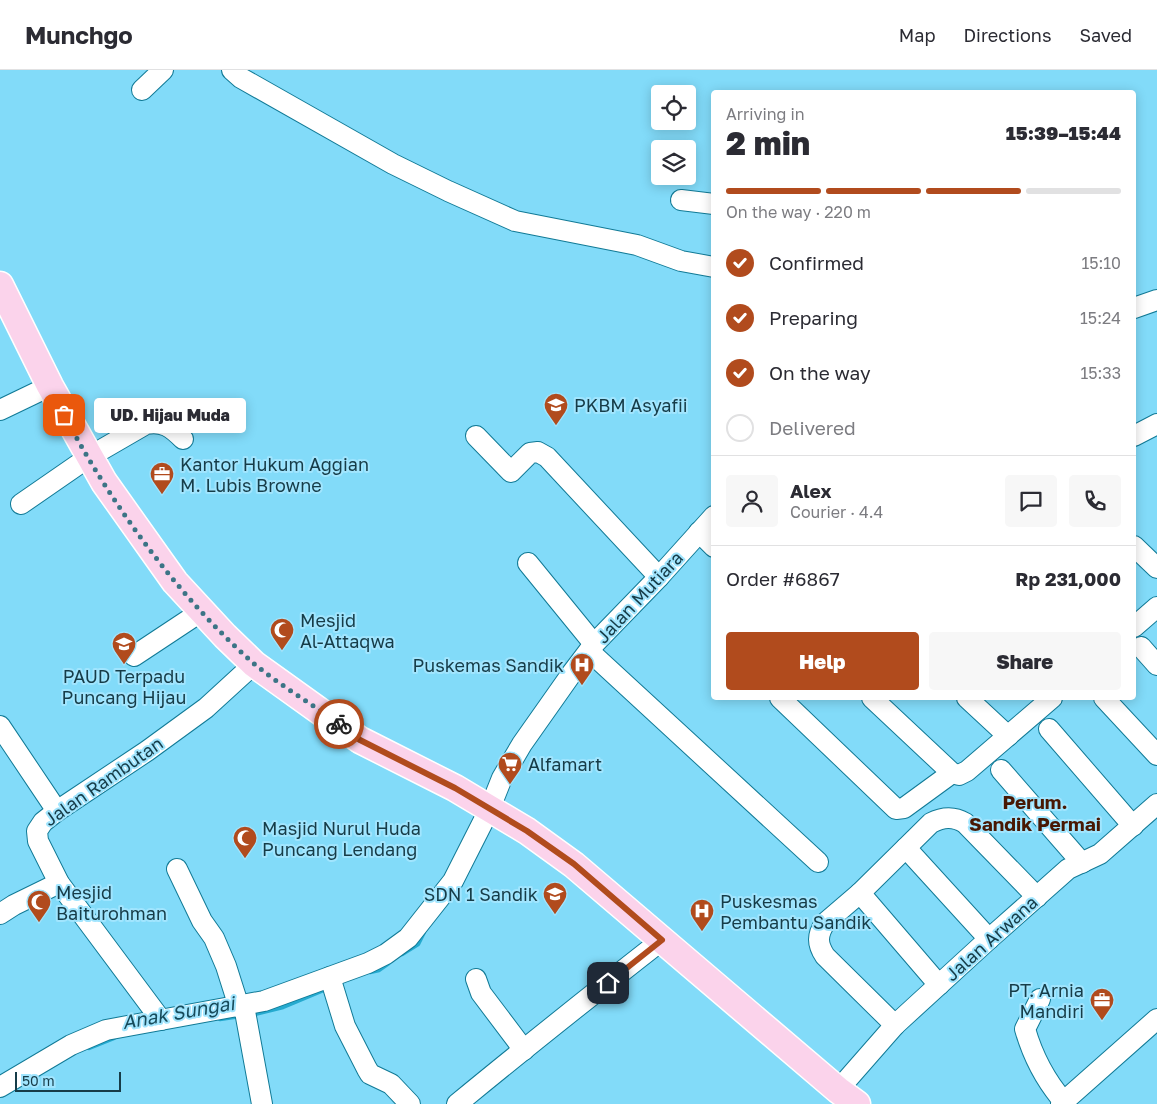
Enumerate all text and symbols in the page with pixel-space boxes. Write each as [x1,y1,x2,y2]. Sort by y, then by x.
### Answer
text: Munchgo [25,20,133,49]
text: Map [899,24,935,46]
text: Directions [963,24,1051,46]
text: Saved [1079,24,1132,46]
map controls [651,85,696,185]
button: locate [651,85,696,130]
text: Arriving in [726,104,805,124]
text: 15:39–15:44 [1006,121,1121,144]
text: 2 min [726,124,810,162]
button: layers [651,140,696,185]
text: On the way · 220 m [726,202,871,222]
icon: check [726,249,754,277]
text: Confirmed [769,251,864,274]
text: 15:10 [1081,253,1121,273]
icon: check [726,304,754,332]
text: Preparing [769,306,858,329]
text: 15:24 [1080,308,1121,328]
icon: check [726,359,754,387]
text: On the way [769,361,871,384]
text: 15:33 [1080,363,1121,383]
school or university icon: PKBM Asyafii [543,392,569,426]
pin [43,394,85,436]
place label: PKBM Asyafii [574,394,688,416]
callout: UD. Hijau Muda [94,398,246,432]
icon: bag [50,401,78,429]
text: UD. Hijau Muda [110,405,230,425]
text: Delivered [769,416,856,439]
place label: Kantor Hukum Aggian M. Lubis Browne [180,453,369,496]
office icon: Kantor Hukum Aggian M. Lubis Browne [149,461,175,495]
button: person [726,475,778,527]
button: chat [1005,475,1057,527]
button: phone [1069,475,1121,527]
text: Alex [790,479,831,502]
text: Courier · 4.4 [790,502,883,522]
street label: Jalan Mutiara [591,547,687,647]
text: Order #6867 [726,567,840,590]
text: Rp 231,000 [1015,567,1121,590]
place label: Mesjid Al-Attaqwa [300,609,395,652]
mosque icon: Mesjid Al-Attaqwa [269,617,295,651]
school or university icon: PAUD Terpadu Puncang Hijau [111,631,137,665]
button: Help [726,632,919,690]
button: Share [929,632,1121,690]
hospital icon: Puskemas Sandik [569,652,595,686]
place label: Puskemas Sandik [413,654,564,676]
place label: PAUD Terpadu Puncang Hijau [62,665,186,708]
courier [314,699,364,749]
icon: bike [325,710,353,738]
street label: Jalan Rambutan [39,732,167,830]
supermarket icon: Alfamart [497,751,523,785]
place label: Alfamart [528,753,602,775]
district label: Perum. Sandik Permai [969,790,1101,835]
place label: Masjid Nurul Huda Puncang Lendang [262,817,421,860]
mosque icon: Masjid Nurul Huda Puncang Lendang [232,825,258,859]
place label: Mesjid Baiturohman [56,881,167,924]
school or university icon: SDN 1 Sandik [542,881,568,915]
place label: SDN 1 Sandik [424,883,538,905]
mosque icon: Mesjid Baiturohman [26,889,52,923]
place label: Puskesmas Pembantu Sandik [720,890,872,933]
street label: Jalan Arwana [940,891,1042,985]
hospital icon: Puskesmas Pembantu Sandik [689,898,715,932]
pin [587,962,629,1004]
icon: home [594,969,622,997]
place label: PT. Arnia Mandiri [1008,979,1084,1022]
office icon: PT. Arnia Mandiri [1089,987,1115,1021]
water label: Anak Sungai [120,990,238,1033]
scale bar [15,1069,121,1092]
text: 50 m [22,1072,55,1089]

